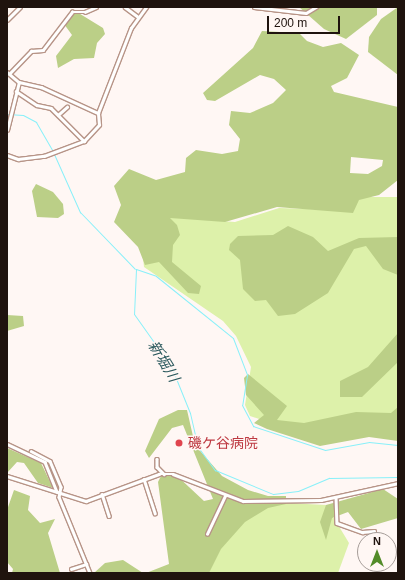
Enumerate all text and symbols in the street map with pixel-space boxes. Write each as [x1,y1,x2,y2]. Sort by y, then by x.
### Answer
scale bar [269,8,342,34]
text: 200 m [274,16,307,30]
water label: 新堀川 [145,337,183,385]
place label: 磯ケ谷病院 [188,435,258,451]
marker: 磯ケ谷病院 [173,437,185,449]
north arrow [357,532,397,572]
text: N [373,535,381,547]

